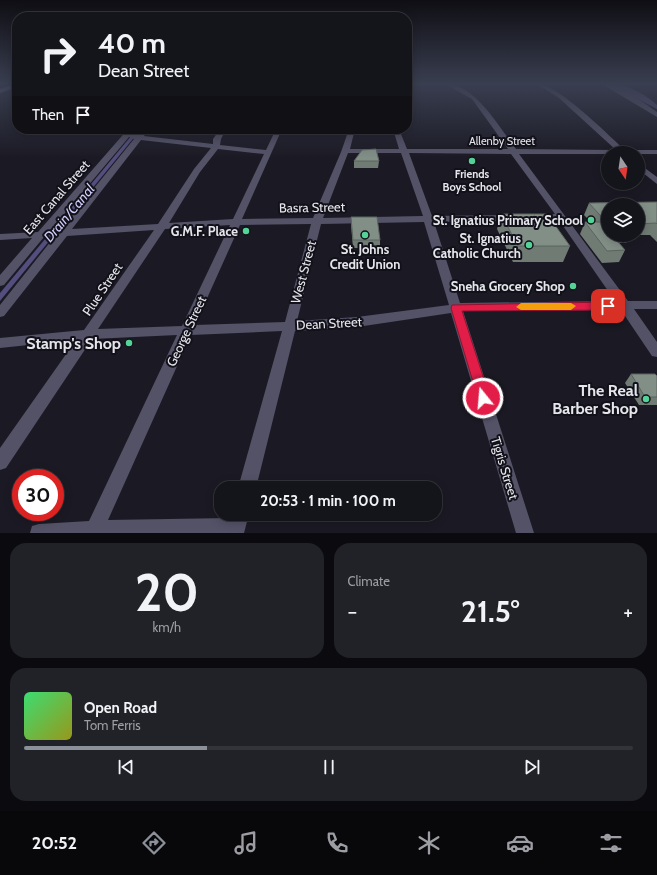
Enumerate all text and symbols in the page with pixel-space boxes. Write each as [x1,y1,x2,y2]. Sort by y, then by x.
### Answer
text: 40 m [98,26,166,60]
icon: right [32,28,84,80]
text: Dean Street [98,60,189,82]
icon: arrive [72,104,94,126]
text: Then [32,106,64,124]
street label: Allenby Street [469,134,535,148]
north arrow [601,146,645,190]
map controls [601,146,645,242]
street label: East Canal Street [19,156,93,237]
marker: Friends Boys School [467,156,477,166]
place label: Friends Boys School [443,167,502,194]
water label: Drain/Canal [40,180,99,246]
street label: Basra Street [279,198,346,216]
button: layers [601,198,645,242]
place label: St. Ignatius Primary School [433,212,584,228]
marker: St. Ignatius Primary School [586,215,596,225]
place label: G.M.F. Place [171,223,238,239]
marker: G.M.F. Place [241,226,251,236]
marker: St. Johns Credit Union [360,230,370,240]
place label: St. Ignatius Catholic Church [433,230,521,261]
street label: West Street [287,238,319,305]
marker: St. Ignatius Catholic Church [524,240,534,250]
place label: St. Johns Credit Union [330,241,400,272]
street label: Plue Street [79,259,126,318]
place label: Sneha Grocery Shop [451,278,566,294]
marker: Sneha Grocery Shop [568,281,578,291]
pin [591,289,625,323]
street label: George Street [163,293,210,369]
icon: arrive [597,295,619,317]
street label: Dean Street [296,313,363,333]
place label: Stamp's Shop [26,334,121,353]
marker: Stamp's Shop [124,338,134,348]
position arrow [462,377,504,419]
place label: The Real Barber Shop [552,381,638,418]
marker: The Real Barber Shop [641,394,651,404]
street label: Tigris Street [488,435,522,502]
speed limit sign: 30 [12,469,64,521]
text: 20:53 · 1 min · 100 m [260,492,396,510]
text: 20 [135,561,199,624]
text: Climate [348,573,390,589]
text: 21.5° [461,593,519,630]
text: − [348,598,357,625]
text: + [623,598,633,625]
text: km/h [153,619,181,635]
text: Open Road [84,699,157,717]
text: Tom Ferris [84,717,141,733]
icon: previous [115,756,137,778]
icon: pause [318,756,340,778]
icon: next [521,756,543,778]
icon: directions [140,829,168,857]
icon: music [232,829,260,857]
icon: phone [323,829,351,857]
icon: climate [415,829,443,857]
icon: car [506,829,534,857]
icon: filters [597,829,625,857]
text: 20:52 [32,832,77,854]

